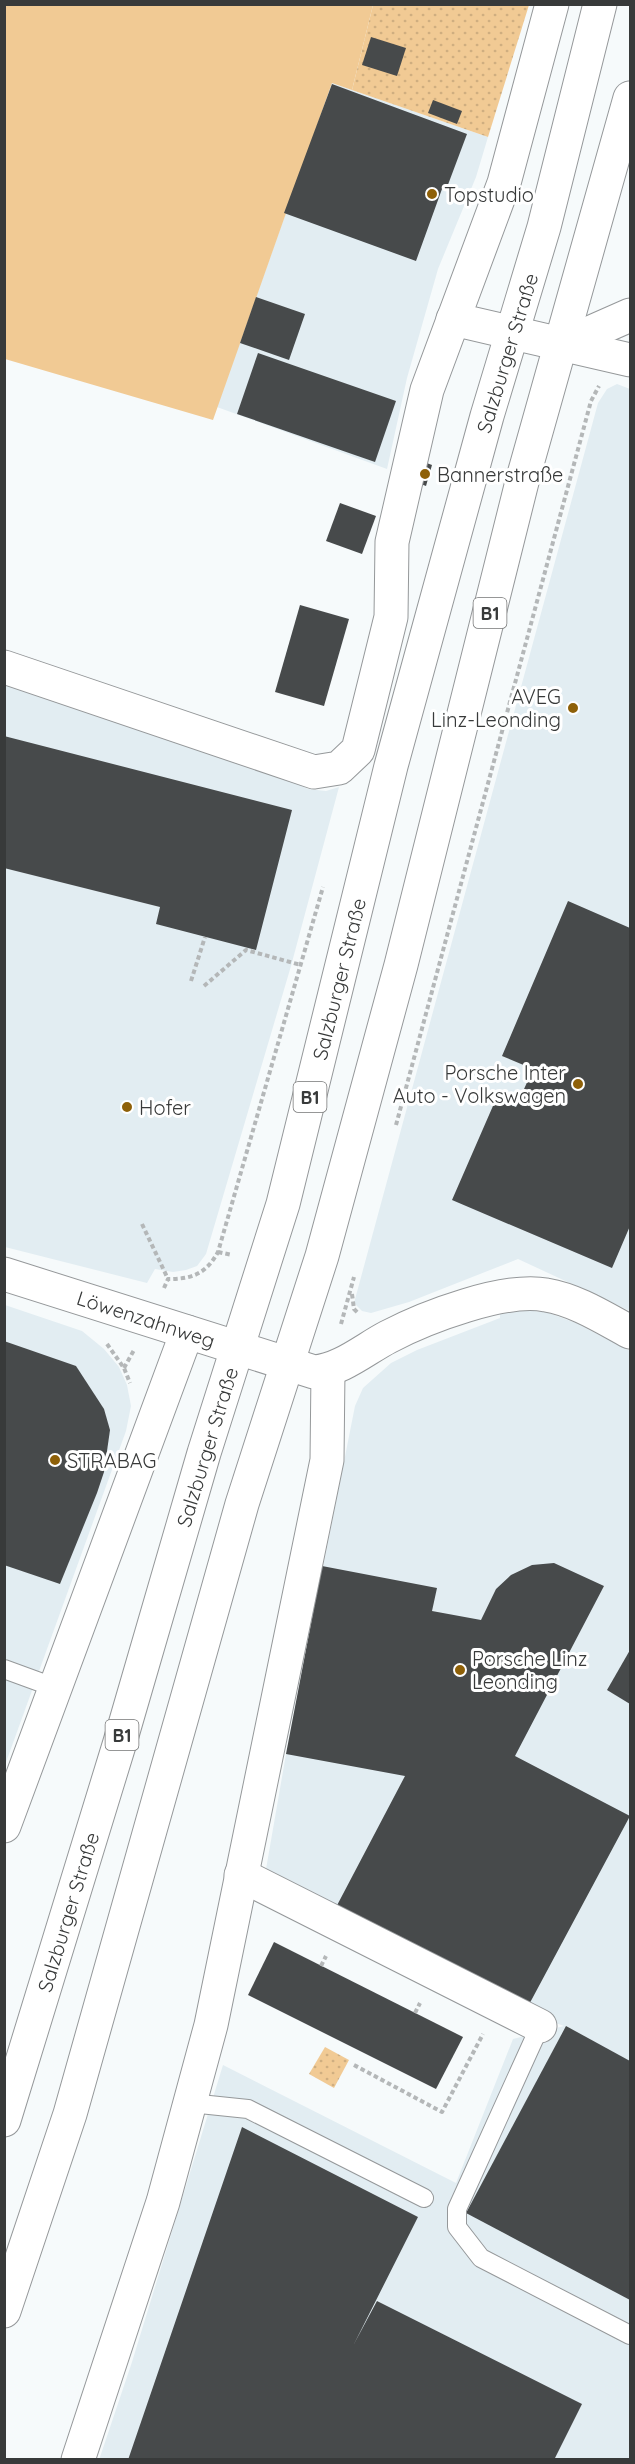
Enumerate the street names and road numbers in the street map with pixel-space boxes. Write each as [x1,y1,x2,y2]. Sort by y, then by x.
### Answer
street label: Salzburger Straße [471,270,543,436]
road number: B1 [474,598,506,628]
street label: Salzburger Straße [307,895,371,1063]
road number: B1 [294,1082,326,1112]
street label: Löwenzahnweg [74,1285,218,1353]
street label: Salzburger Straße [171,1364,243,1530]
road number: B1 [106,1720,138,1750]
street label: Salzburger Straße [32,1829,104,1995]

